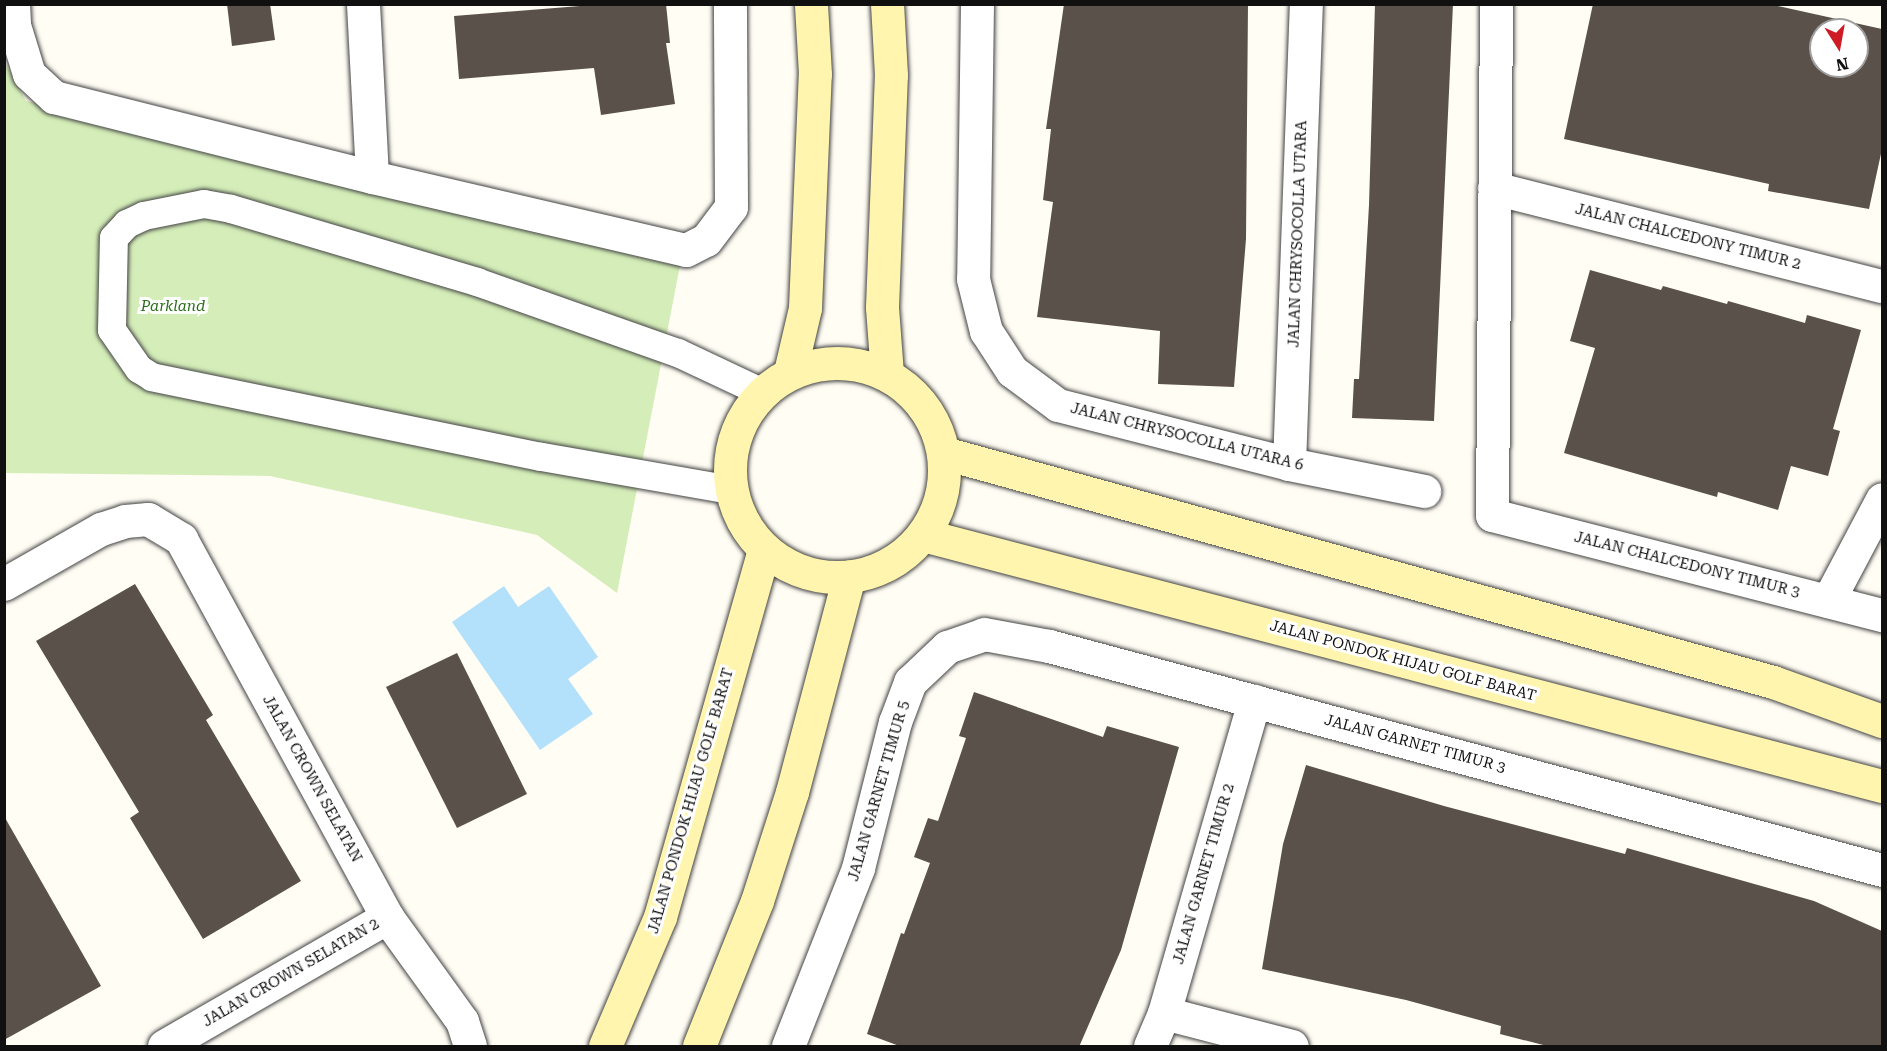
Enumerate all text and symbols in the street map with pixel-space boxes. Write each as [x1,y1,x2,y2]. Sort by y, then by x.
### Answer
north arrow [1809,18,1869,78]
text: N [1834,54,1850,75]
street label: JALAN CHRYSOCOLLA UTARA [1285,120,1311,348]
street label: JALAN CHALCEDONY TIMUR 2 [1573,200,1803,274]
park label: Parkland [141,298,205,316]
street label: JALAN CHRYSOCOLLA UTARA 6 [1069,399,1305,475]
street label: JALAN CHALCEDONY TIMUR 3 [1572,528,1802,602]
street label: JALAN PONDOK HIJAU GOLF BARAT [1268,617,1538,705]
street label: JALAN PONDOK HIJAU GOLF BARAT [644,666,738,936]
street label: JALAN CROWN SELATAN [258,692,366,866]
street label: JALAN GARNET TIMUR 5 [845,699,913,883]
street label: JALAN GARNET TIMUR 3 [1322,711,1508,777]
street label: JALAN GARNET TIMUR 2 [1170,782,1238,966]
street label: JALAN CROWN SELATAN 2 [200,915,382,1031]

